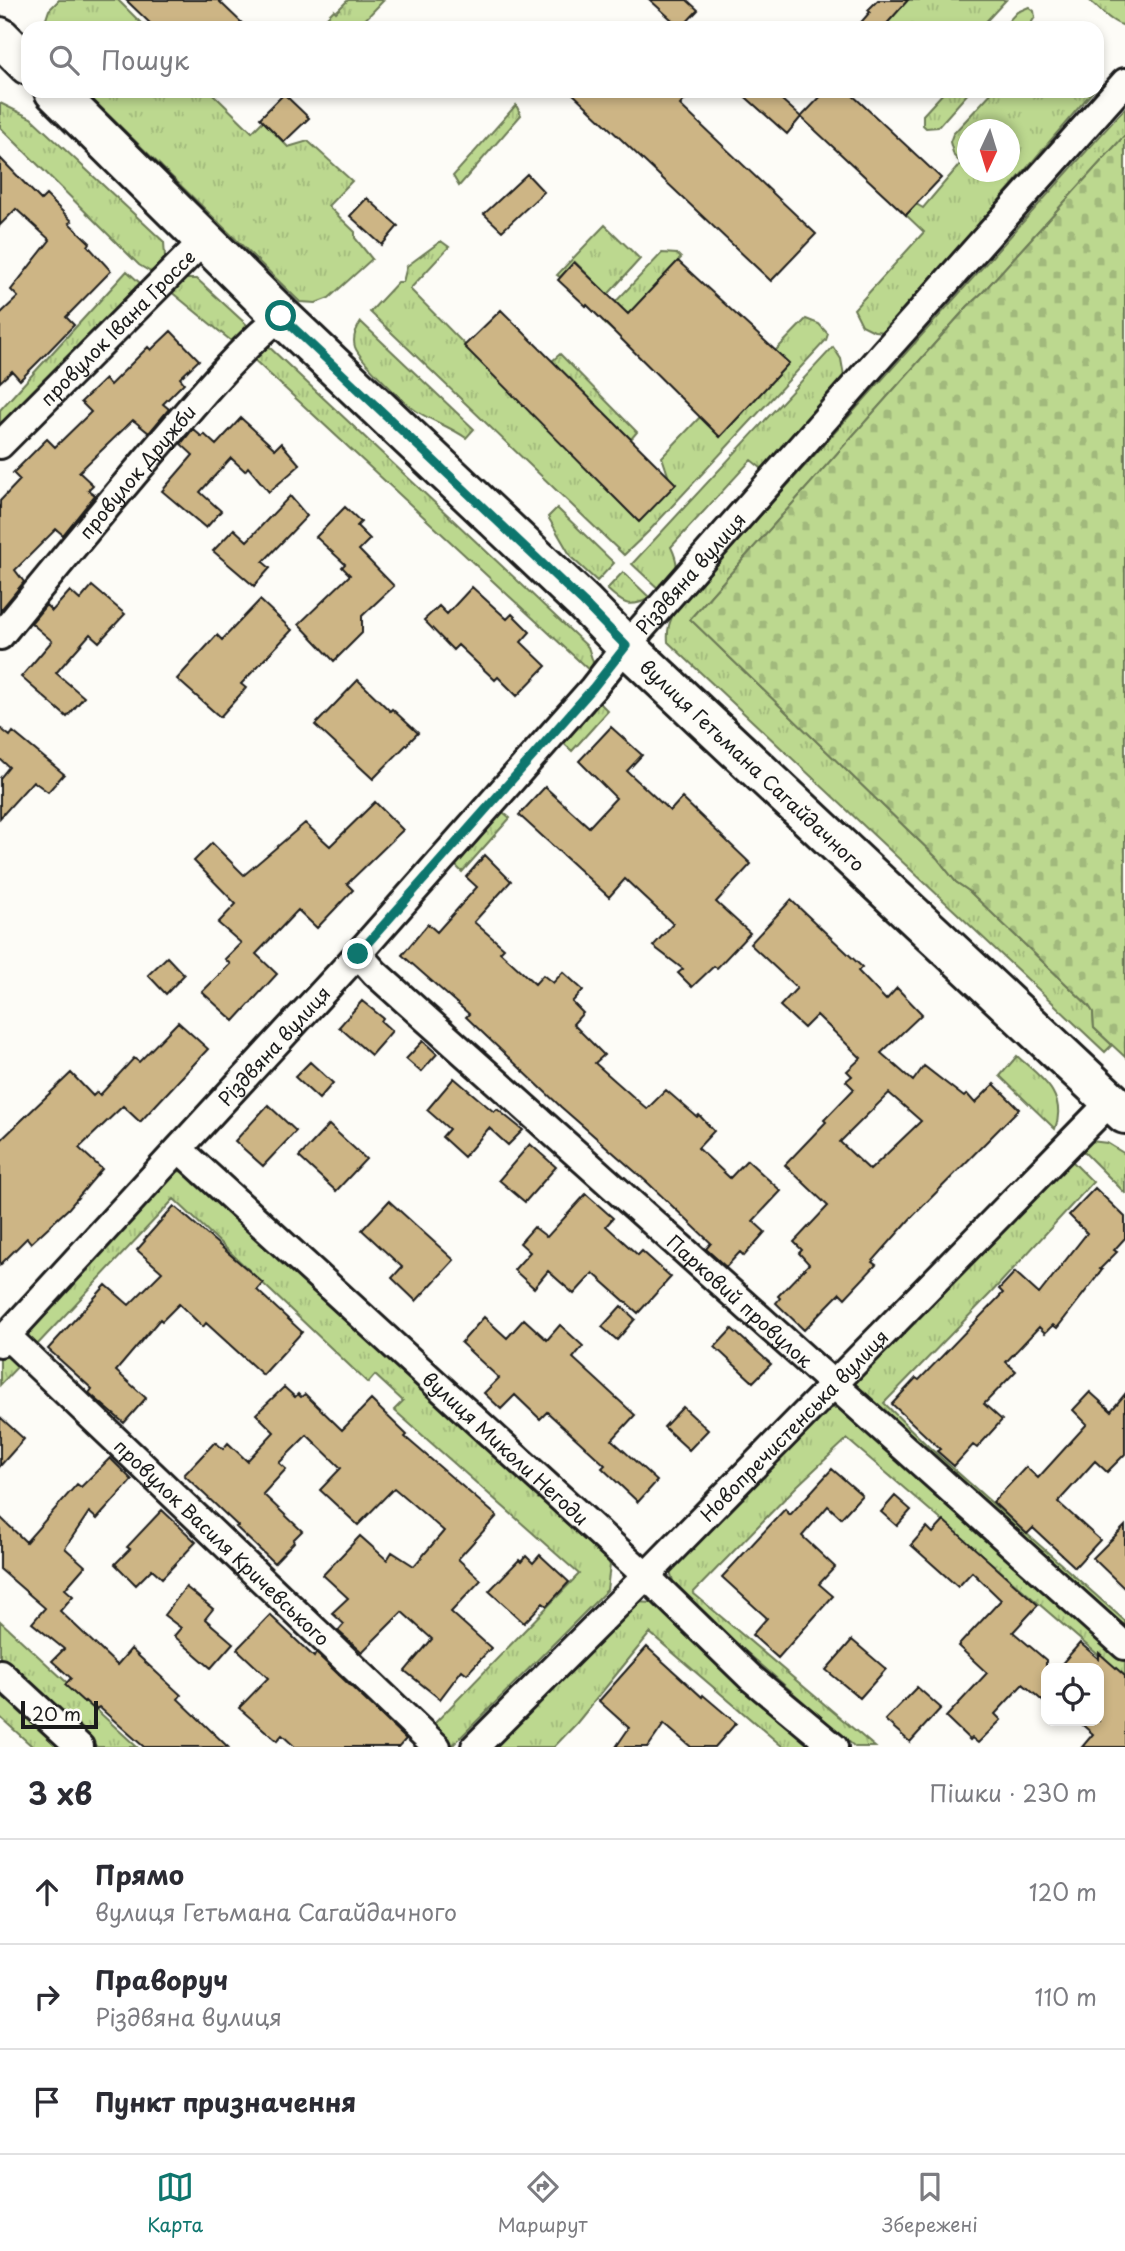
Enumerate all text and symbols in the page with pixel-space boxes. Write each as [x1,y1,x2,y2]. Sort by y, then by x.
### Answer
search box [21,21,1104,98]
text: Пошук [101,40,189,79]
icon: search [45,41,83,79]
north arrow [957,119,1020,182]
street label: провулок Івана Гроссе [33,243,201,412]
route start [265,300,296,331]
street label: провулок Дружби [72,398,202,545]
street label: Різдвяна вулиця [628,506,752,640]
street label: вулиця Гетьмана Сагайдачного [634,652,872,878]
route end [342,938,373,969]
street label: Різдвяна вулиця [211,979,336,1112]
street label: Парковий провулок [661,1228,820,1374]
street label: Новопречистенська вулиця [693,1323,894,1527]
street label: вулиця Миколи Негоди [417,1365,595,1531]
street label: провулок Василя Кричевського [108,1432,337,1652]
map controls [1041,1663,1104,1726]
button: locate [1041,1663,1104,1726]
scale bar [21,1698,98,1730]
text: 20 m [32,1699,81,1727]
text: 3 хв [28,1770,92,1815]
text: Пішки · 230 m [929,1775,1097,1810]
text: Прямо [95,1855,184,1894]
icon: ahead [28,1873,66,1911]
text: 120 m [1029,1874,1097,1909]
text: вулиця Гетьмана Сагайдачного [95,1894,457,1929]
text: Праворуч [95,1960,228,1999]
icon: right [28,1978,66,2016]
text: 110 m [1035,1979,1097,2014]
text: Різдвяна вулиця [95,1999,282,2034]
text: Пункт призначення [95,2082,356,2121]
icon: arrive [28,2083,66,2121]
tab: Карта [147,2168,203,2238]
tab: Маршрут [498,2168,588,2238]
tab: Збережені [882,2168,978,2238]

